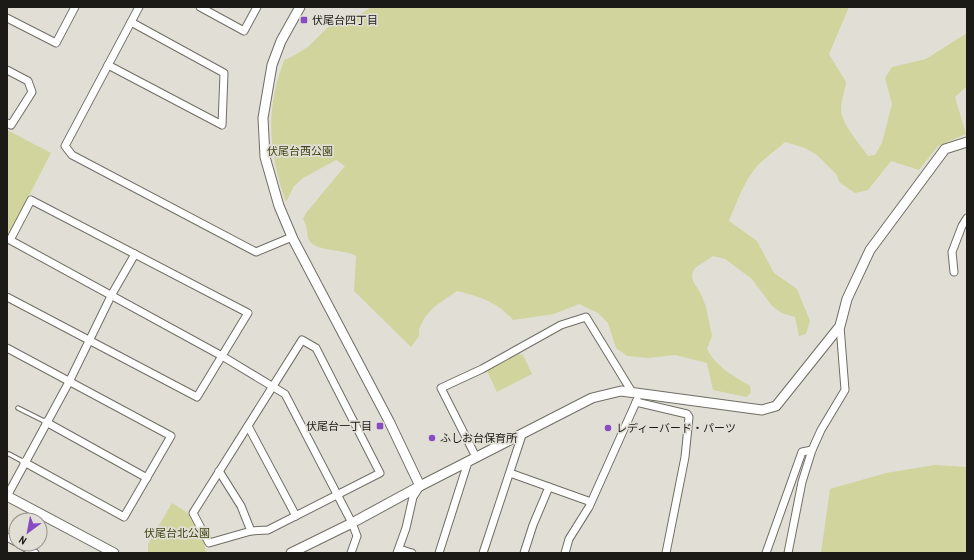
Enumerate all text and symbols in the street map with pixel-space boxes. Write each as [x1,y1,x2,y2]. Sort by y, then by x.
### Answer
place label: 伏尾台四丁目 [312,13,378,27]
marker: 伏尾台四丁目 [299,15,309,25]
park label: 伏尾台⻄公園 [267,144,333,158]
place label: 伏尾台一丁目 [306,419,372,433]
marker: 伏尾台一丁目 [375,421,385,431]
place label: レディーバード・パーツ [616,421,736,435]
marker: レディーバード・パーツ [603,423,613,433]
place label: ふしお台保育所 [440,431,518,445]
marker: ふしお台保育所 [427,433,437,443]
north arrow [8,512,48,552]
park label: 伏尾台北公園 [144,526,210,540]
text: N [16,533,29,548]

